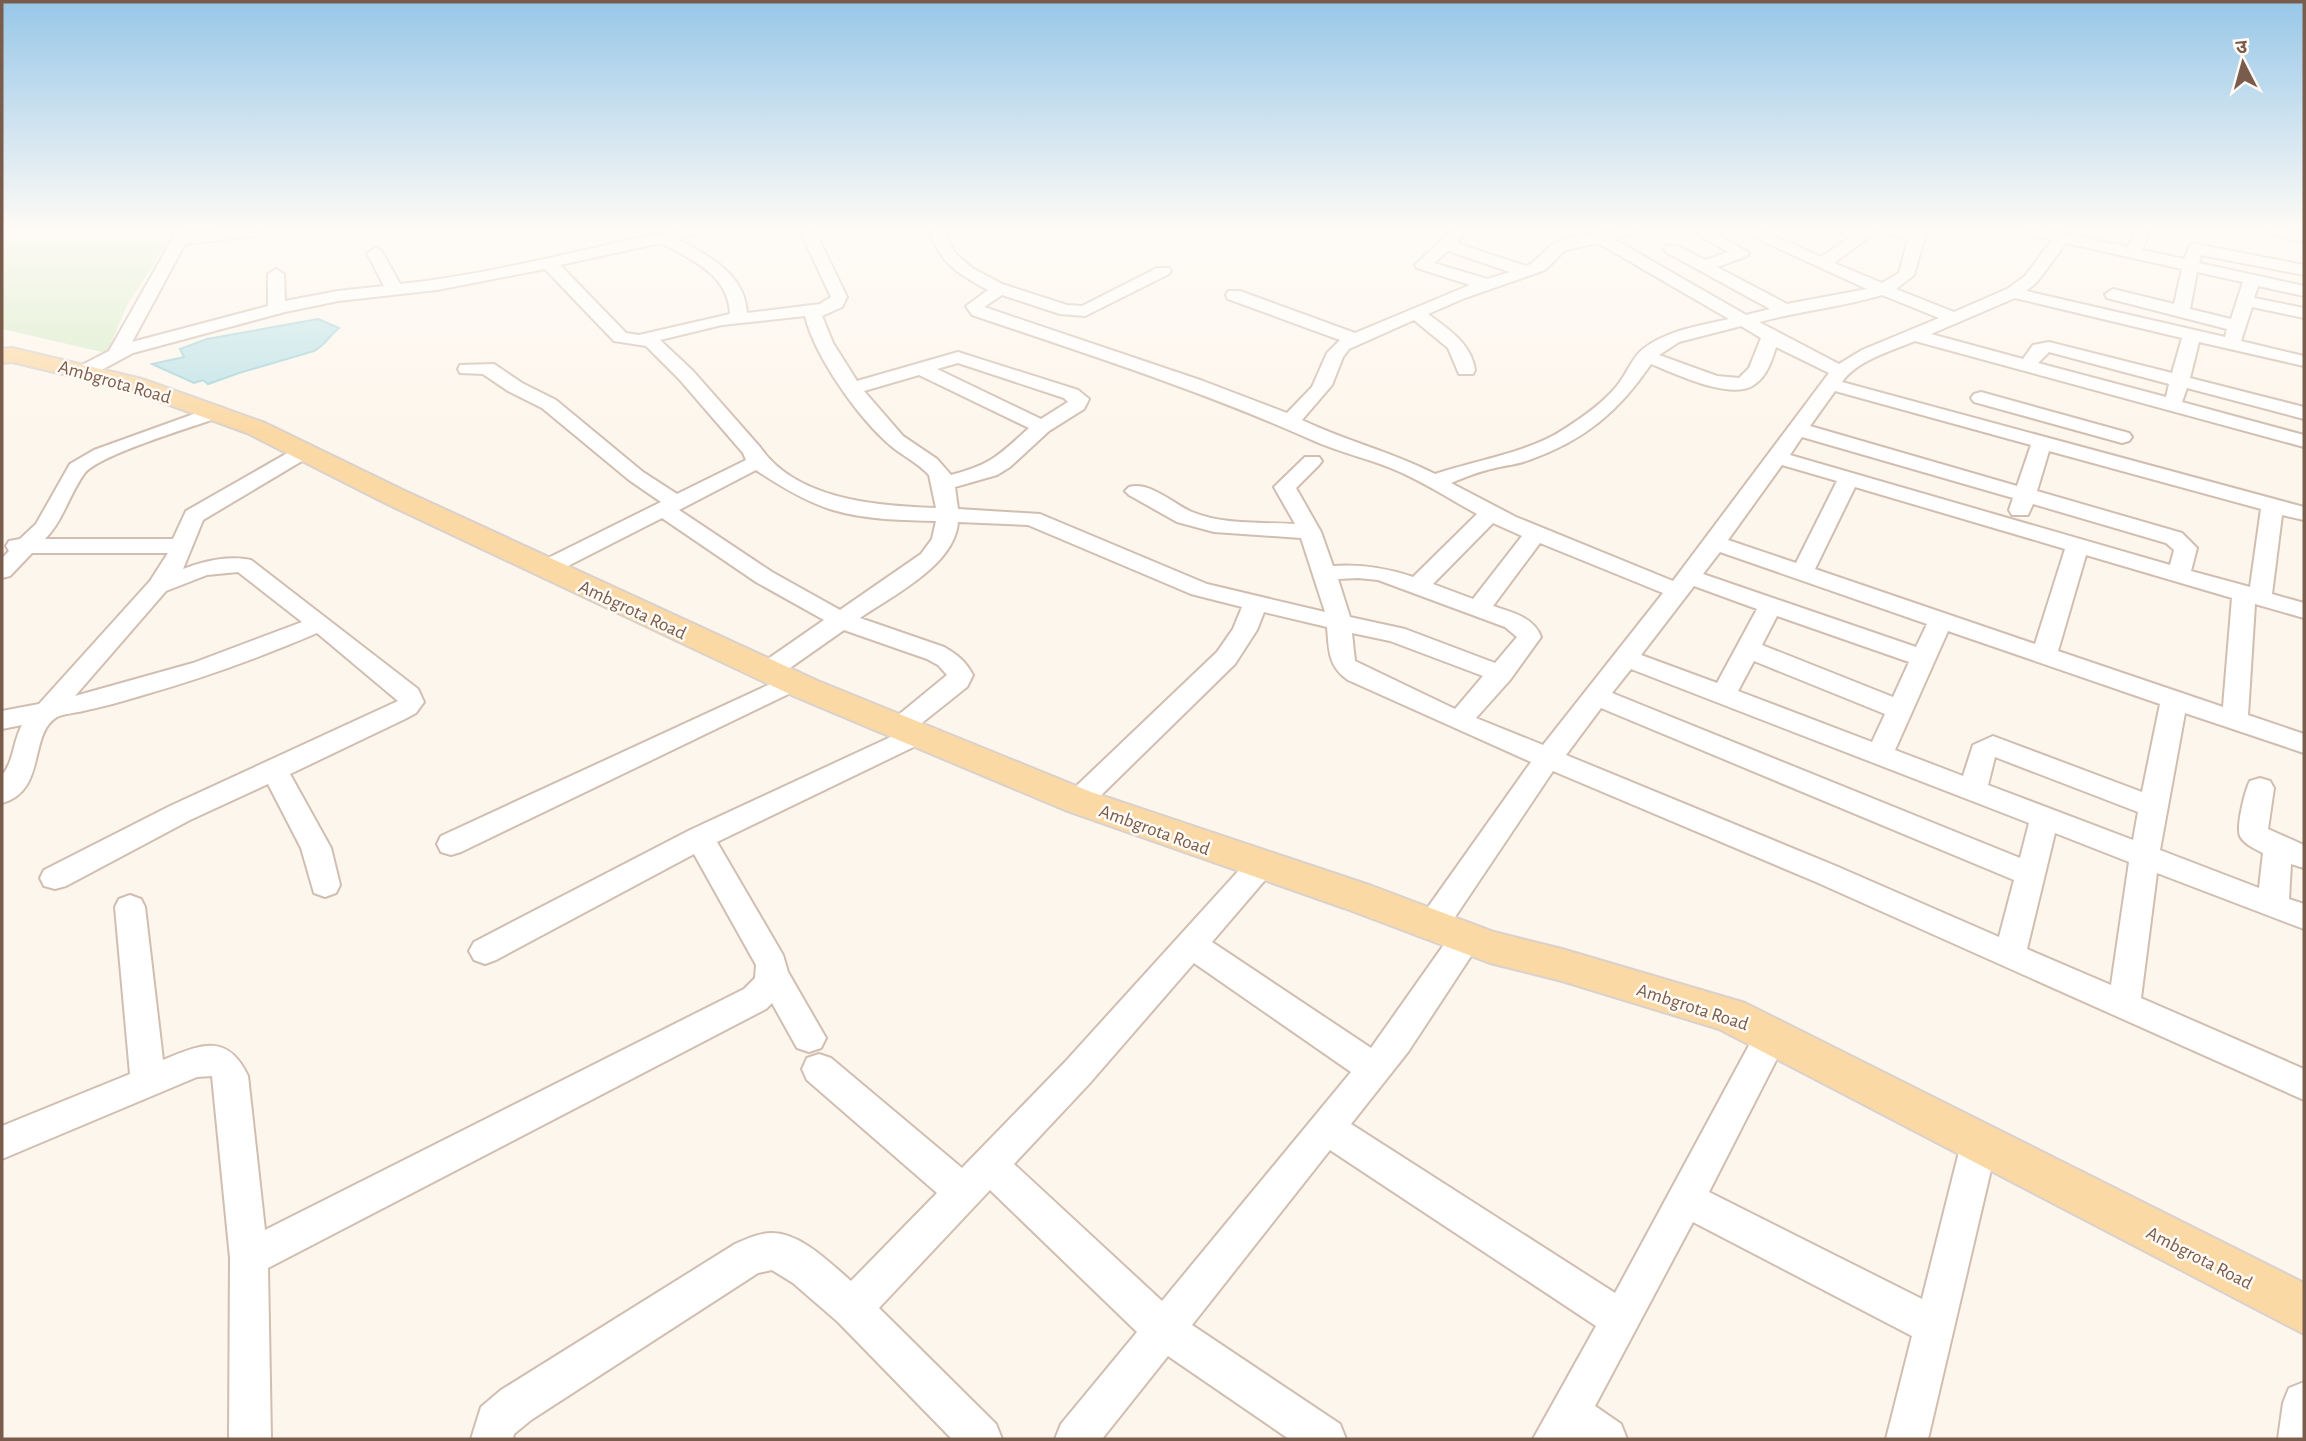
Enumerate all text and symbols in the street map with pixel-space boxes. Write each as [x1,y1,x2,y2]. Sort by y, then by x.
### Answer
north arrow [2208,28,2278,98]
text: उ [2235,37,2249,58]
street label: Ambgrota Road [56,357,173,408]
street label: Ambgrota Road [576,577,689,644]
street label: Ambgrota Road [1097,802,1212,859]
street label: Ambgrota Road [1634,980,1751,1034]
street label: Ambgrota Road [2143,1223,2256,1293]

